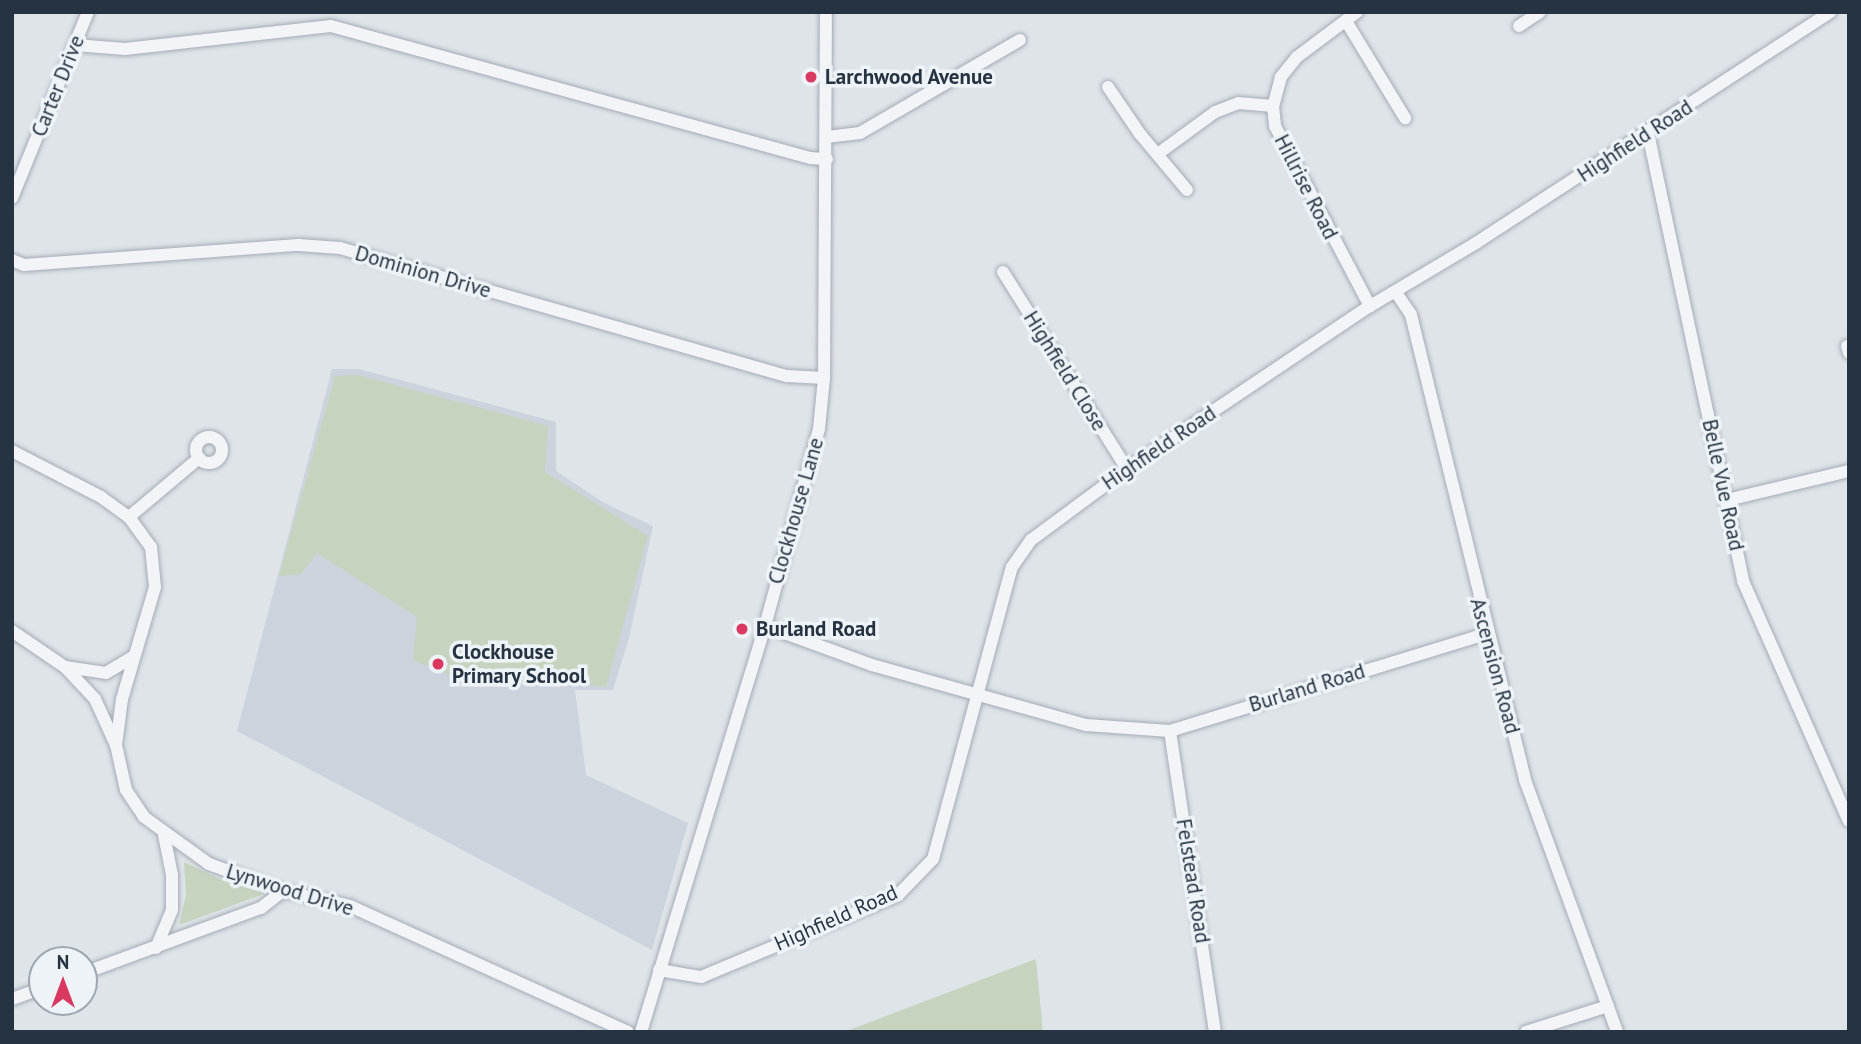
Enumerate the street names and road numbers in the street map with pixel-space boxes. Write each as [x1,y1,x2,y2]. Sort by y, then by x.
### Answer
street label: Carter Drive [26,32,90,140]
street label: Highfield Road [1573,94,1697,188]
street label: Hillrise Road [1269,130,1343,244]
street label: Dominion Drive [352,241,494,303]
street label: Highfield Close [1018,306,1112,436]
street label: Highfield Road [1097,401,1221,495]
street label: Belle Vue Road [1697,417,1749,553]
street label: Clockhouse Lane [763,435,829,587]
street label: Ascension Road [1465,595,1525,737]
street label: Burland Road [1246,658,1368,718]
street label: Felstead Road [1171,817,1215,945]
street label: Lynwood Drive [223,859,357,921]
street label: Highfield Road [771,880,901,956]

